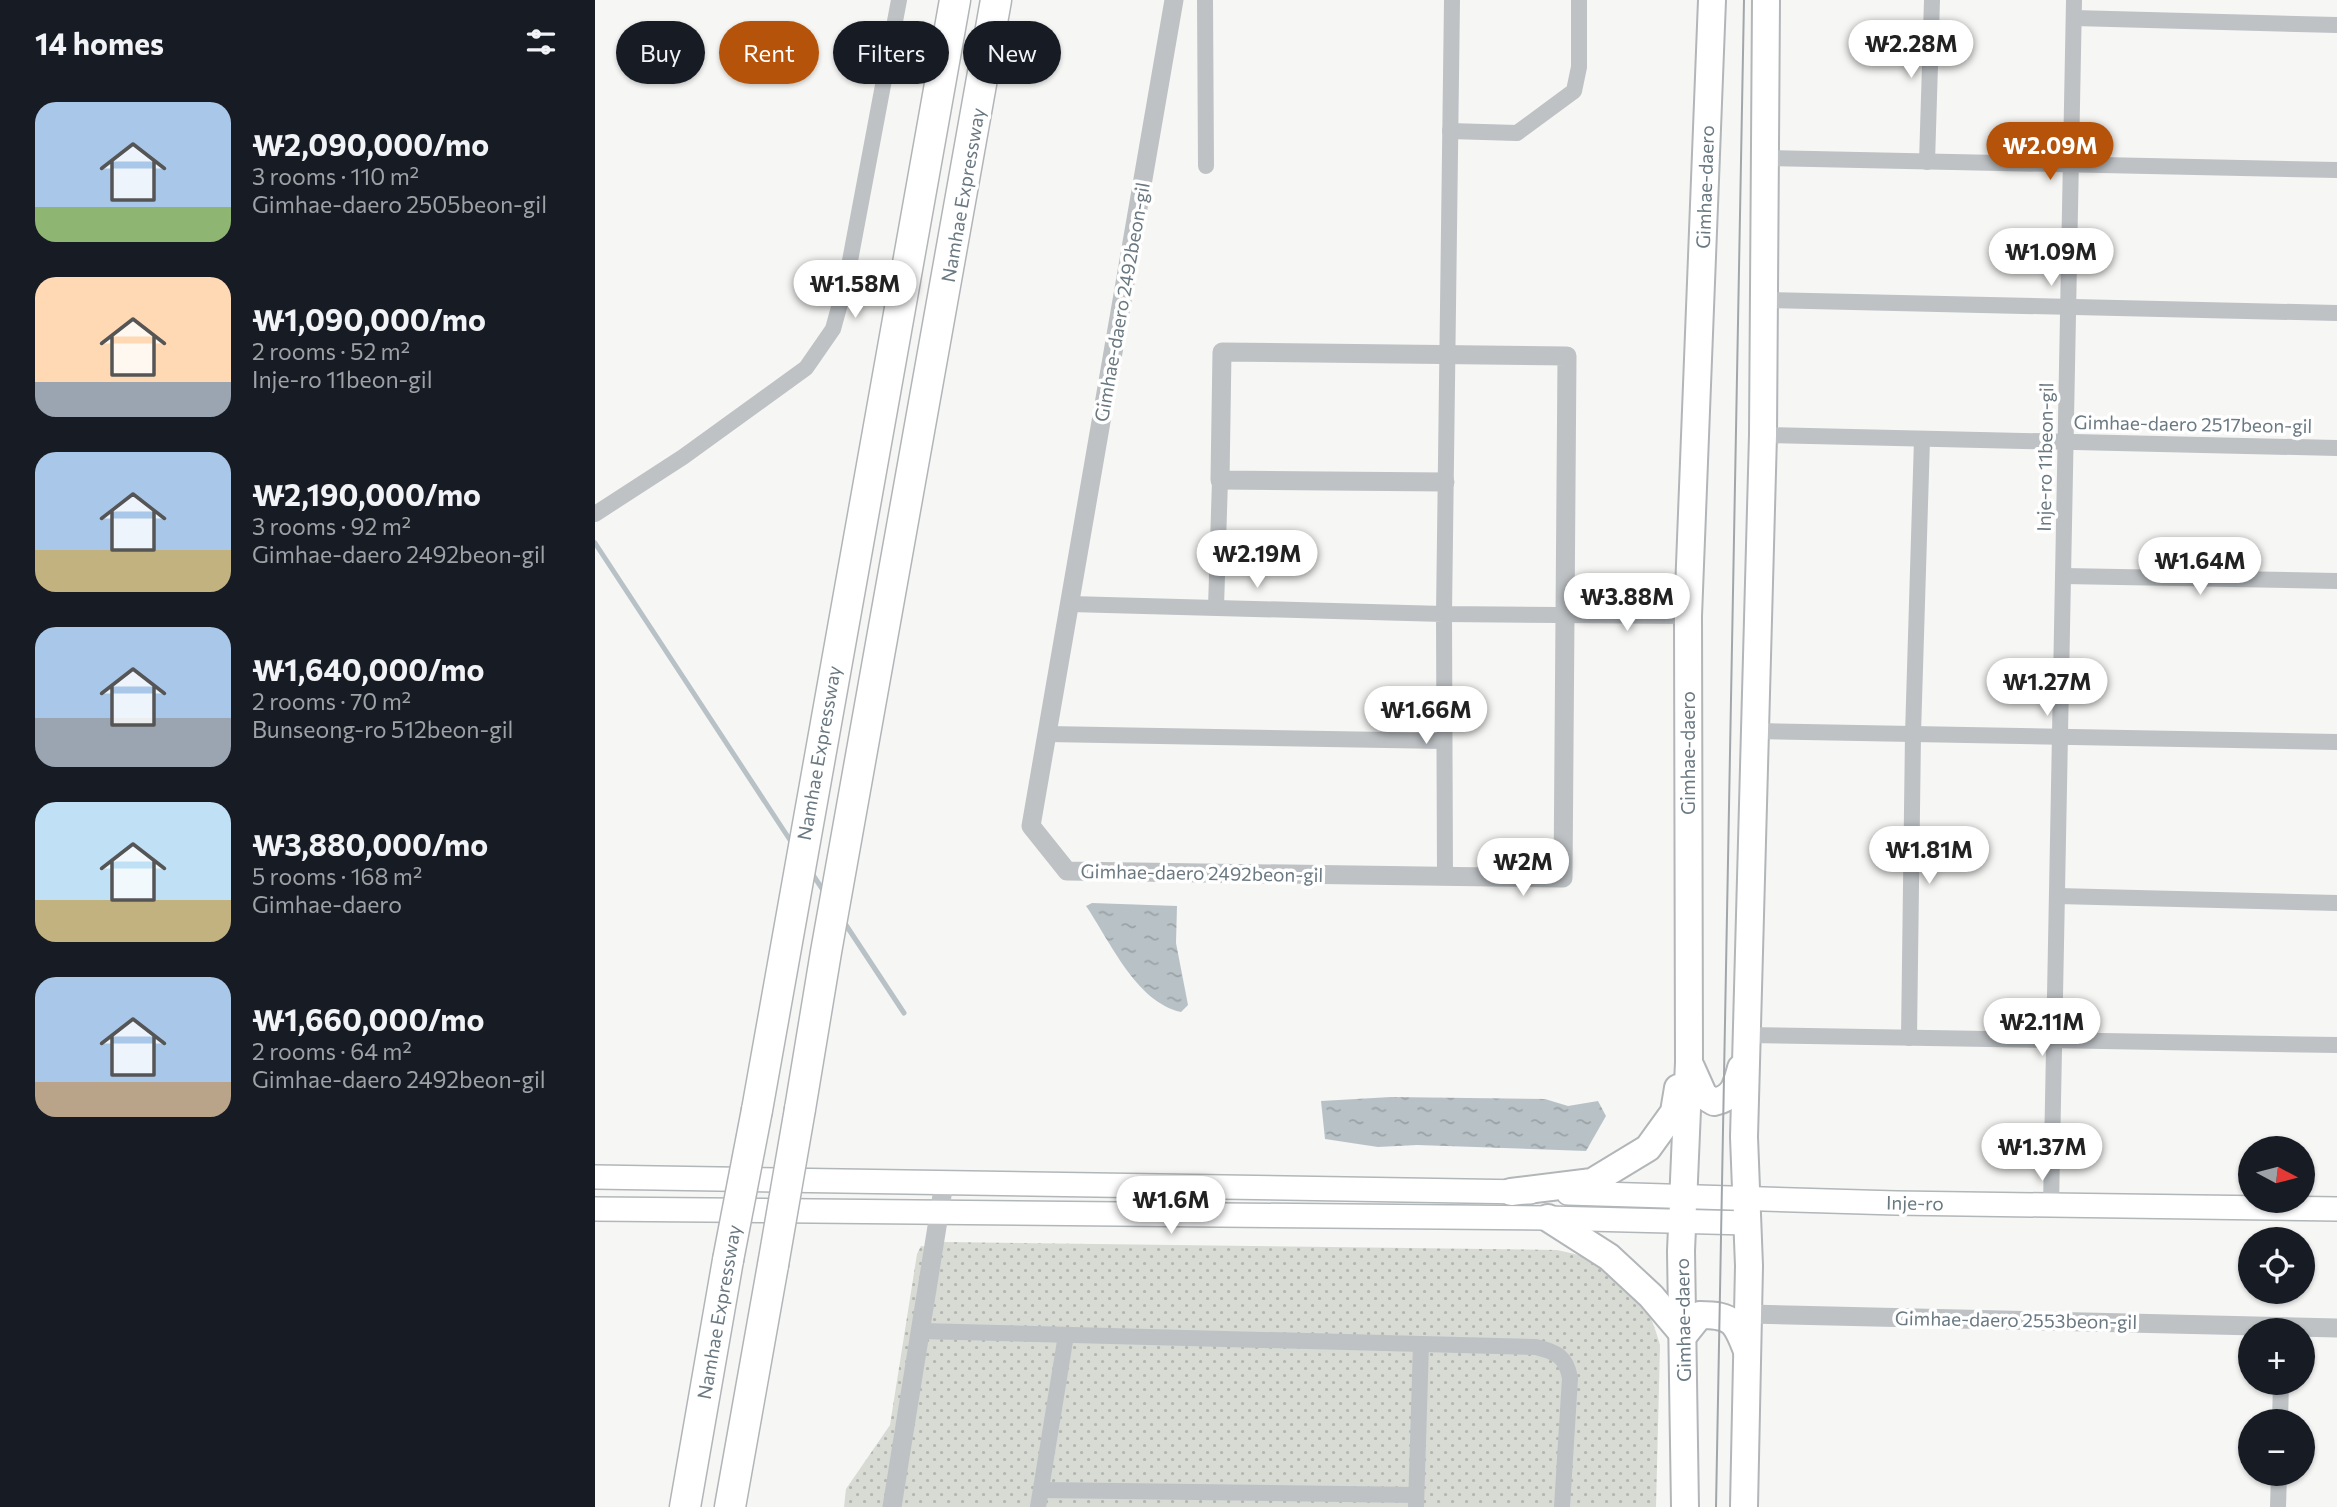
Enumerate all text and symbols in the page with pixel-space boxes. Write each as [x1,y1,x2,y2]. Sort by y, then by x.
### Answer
pin: ₩2.28M [1854,20,1968,80]
chip: Buy [616,21,705,84]
chip: Rent [719,21,819,84]
chip: Filters [833,21,949,84]
chip: New [963,21,1061,84]
icon: filters [522,23,560,61]
text: 14 homes [35,24,164,61]
text: ₩2.28M [1864,29,1958,57]
street label: Namhae Expressway [936,106,989,284]
pin: ₩2.09M [1993,122,2107,182]
text: ₩2,090,000/mo [252,125,489,162]
street label: Gimhae-daero [1691,125,1718,249]
icon: home [91,130,175,214]
text: ₩2.09M [2002,131,2098,159]
text: 3 rooms · 110 m² [252,162,419,190]
street label: Gimhae-daero 2492beon-gil [1089,180,1154,423]
text: Gimhae-daero 2505beon-gil [252,190,547,218]
pin: ₩1.09M [1994,229,2108,288]
text: ₩1.09M [2005,237,2097,265]
pin: ₩1.58M [798,260,912,320]
text: ₩1.58M [809,269,901,297]
text: ₩1,090,000/mo [252,300,486,337]
icon: home [91,305,175,389]
text: 2 rooms · 52 m² [252,337,410,365]
text: Inje-ro 11beon-gil [252,365,433,393]
street label: Inje-ro 11beon-gil [2032,382,2057,532]
street label: Gimhae-daero 2517beon-gil [2074,410,2312,437]
text: ₩2,190,000/mo [252,475,481,512]
icon: home [91,480,175,564]
text: 3 rooms · 92 m² [252,512,411,540]
pin: ₩2.19M [1200,530,1314,590]
pin: ₩1.64M [2143,538,2257,597]
text: ₩2.19M [1213,539,1301,567]
text: Gimhae-daero 2492beon-gil [252,540,546,568]
text: ₩1.64M [2154,546,2246,574]
pin: ₩3.88M [1570,574,1684,633]
text: ₩3.88M [1580,582,1674,610]
text: ₩1,640,000/mo [252,650,484,687]
icon: home [91,655,175,739]
pin: ₩1.27M [1990,658,2104,718]
street label: Namhae Expressway [792,664,845,842]
text: ₩1.27M [2003,667,2091,695]
pin: ₩1.66M [1369,686,1483,746]
text: 2 rooms · 70 m² [252,687,411,715]
street label: Gimhae-daero [1676,691,1699,815]
text: ₩1.66M [1380,695,1472,723]
text: Bunseong-ro 512beon-gil [252,715,513,743]
text: ₩3,880,000/mo [252,825,488,862]
pin: ₩1.81M [1872,826,1986,886]
icon: home [91,830,175,914]
text: ₩1.81M [1885,835,1973,863]
pin: ₩2M [1489,838,1557,898]
text: ₩2M [1493,847,1553,875]
street label: Gimhae-daero 2492beon-gil [1081,859,1323,886]
text: 5 rooms · 168 m² [252,862,422,890]
text: Gimhae-daero [252,890,402,918]
pin: ₩2.11M [1985,998,2099,1058]
text: ₩1,660,000/mo [252,1000,484,1037]
icon: home [91,1005,175,1089]
text: ₩2.11M [1999,1007,2085,1035]
text: 2 rooms · 64 m² [252,1037,412,1065]
text: Gimhae-daero 2492beon-gil [252,1065,546,1093]
pin: ₩1.37M [1985,1124,2099,1183]
text: ₩1.37M [1997,1132,2087,1160]
north arrow [2238,1136,2315,1213]
map controls [2238,1136,2315,1486]
pin: ₩1.6M [1122,1176,1220,1236]
text: ₩1.6M [1132,1185,1210,1213]
street label: Inje-ro [1886,1190,1944,1215]
street label: Namhae Expressway [692,1223,745,1401]
button: locate [2238,1227,2315,1304]
street label: Gimhae-daero [1670,1258,1695,1382]
street label: Gimhae-daero 2553beon-gil [1895,1306,2137,1333]
button: + [2238,1318,2315,1395]
button: − [2238,1409,2315,1486]

